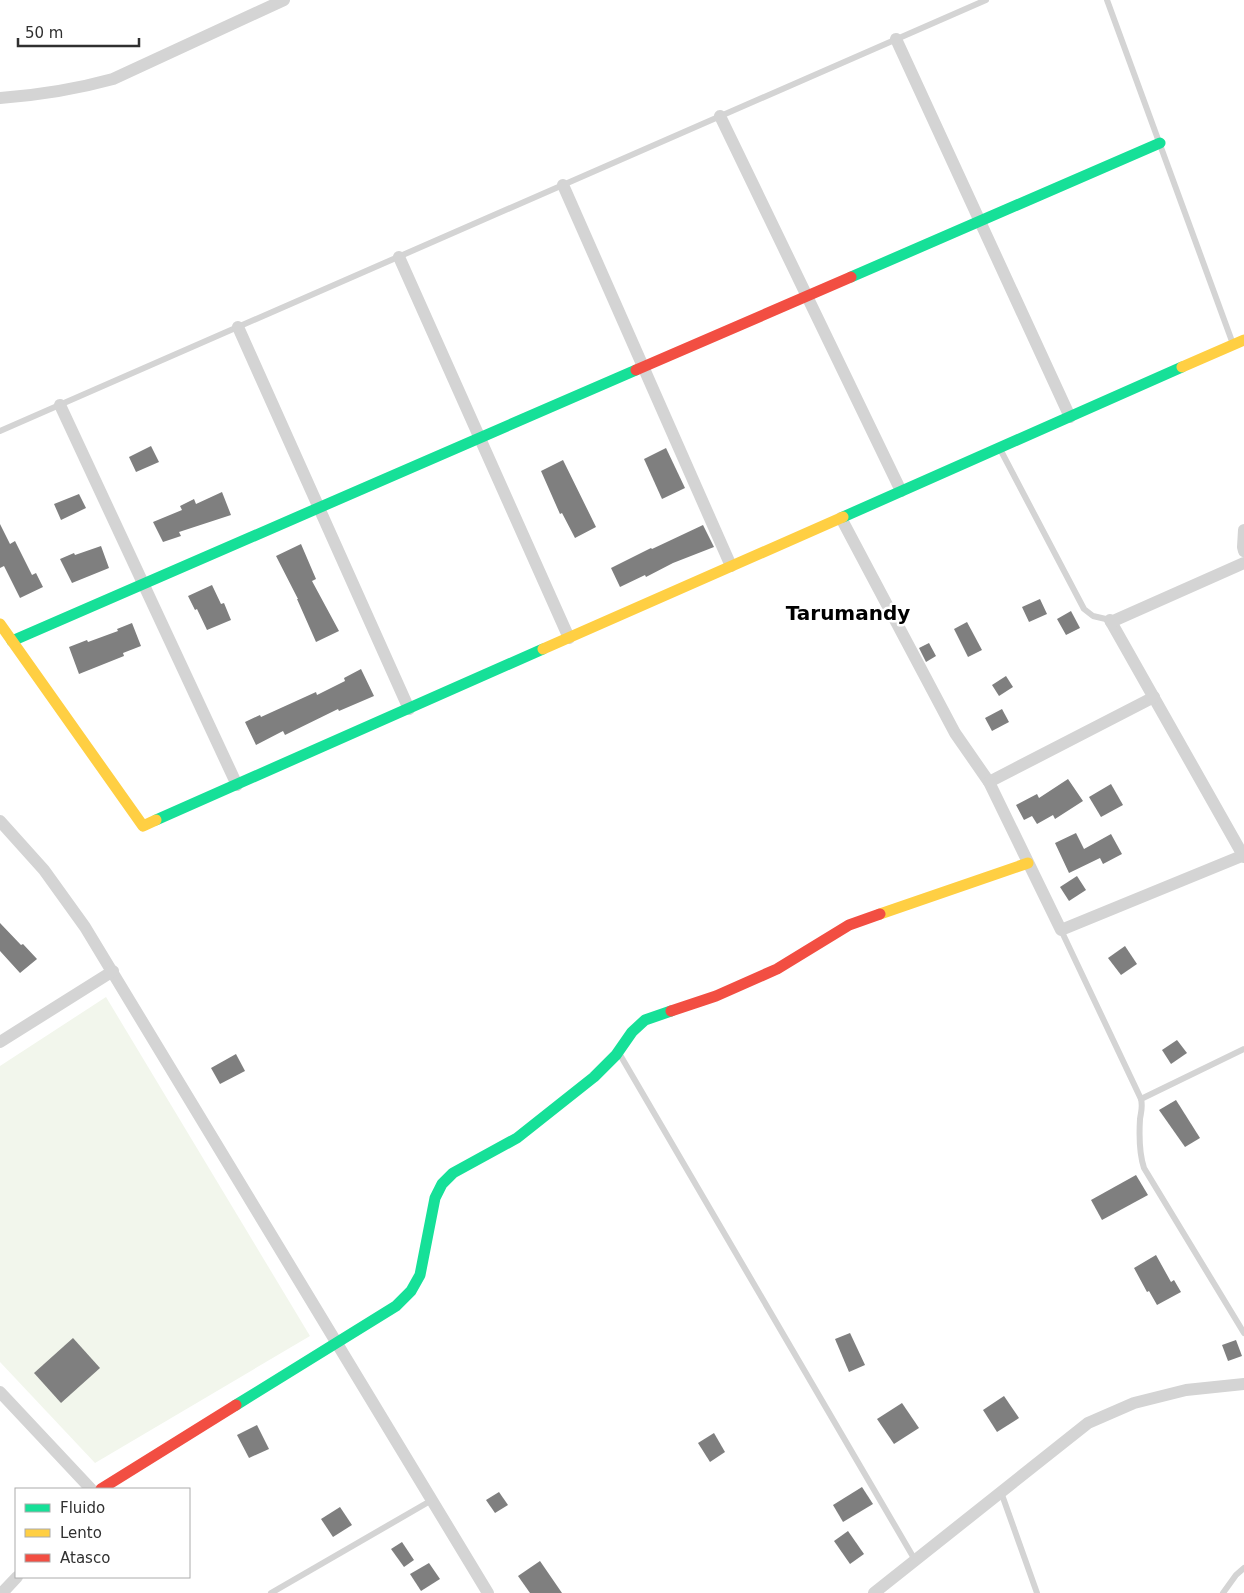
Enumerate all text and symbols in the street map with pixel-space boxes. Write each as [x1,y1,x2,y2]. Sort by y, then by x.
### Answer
scale bar [18,15,139,47]
text: 50 m [25,24,63,42]
district label: Tarumandy [786,601,910,625]
legend [15,1488,190,1578]
text: Fluido [60,1499,105,1517]
text: Lento [60,1524,102,1542]
text: Atasco [60,1549,110,1567]

